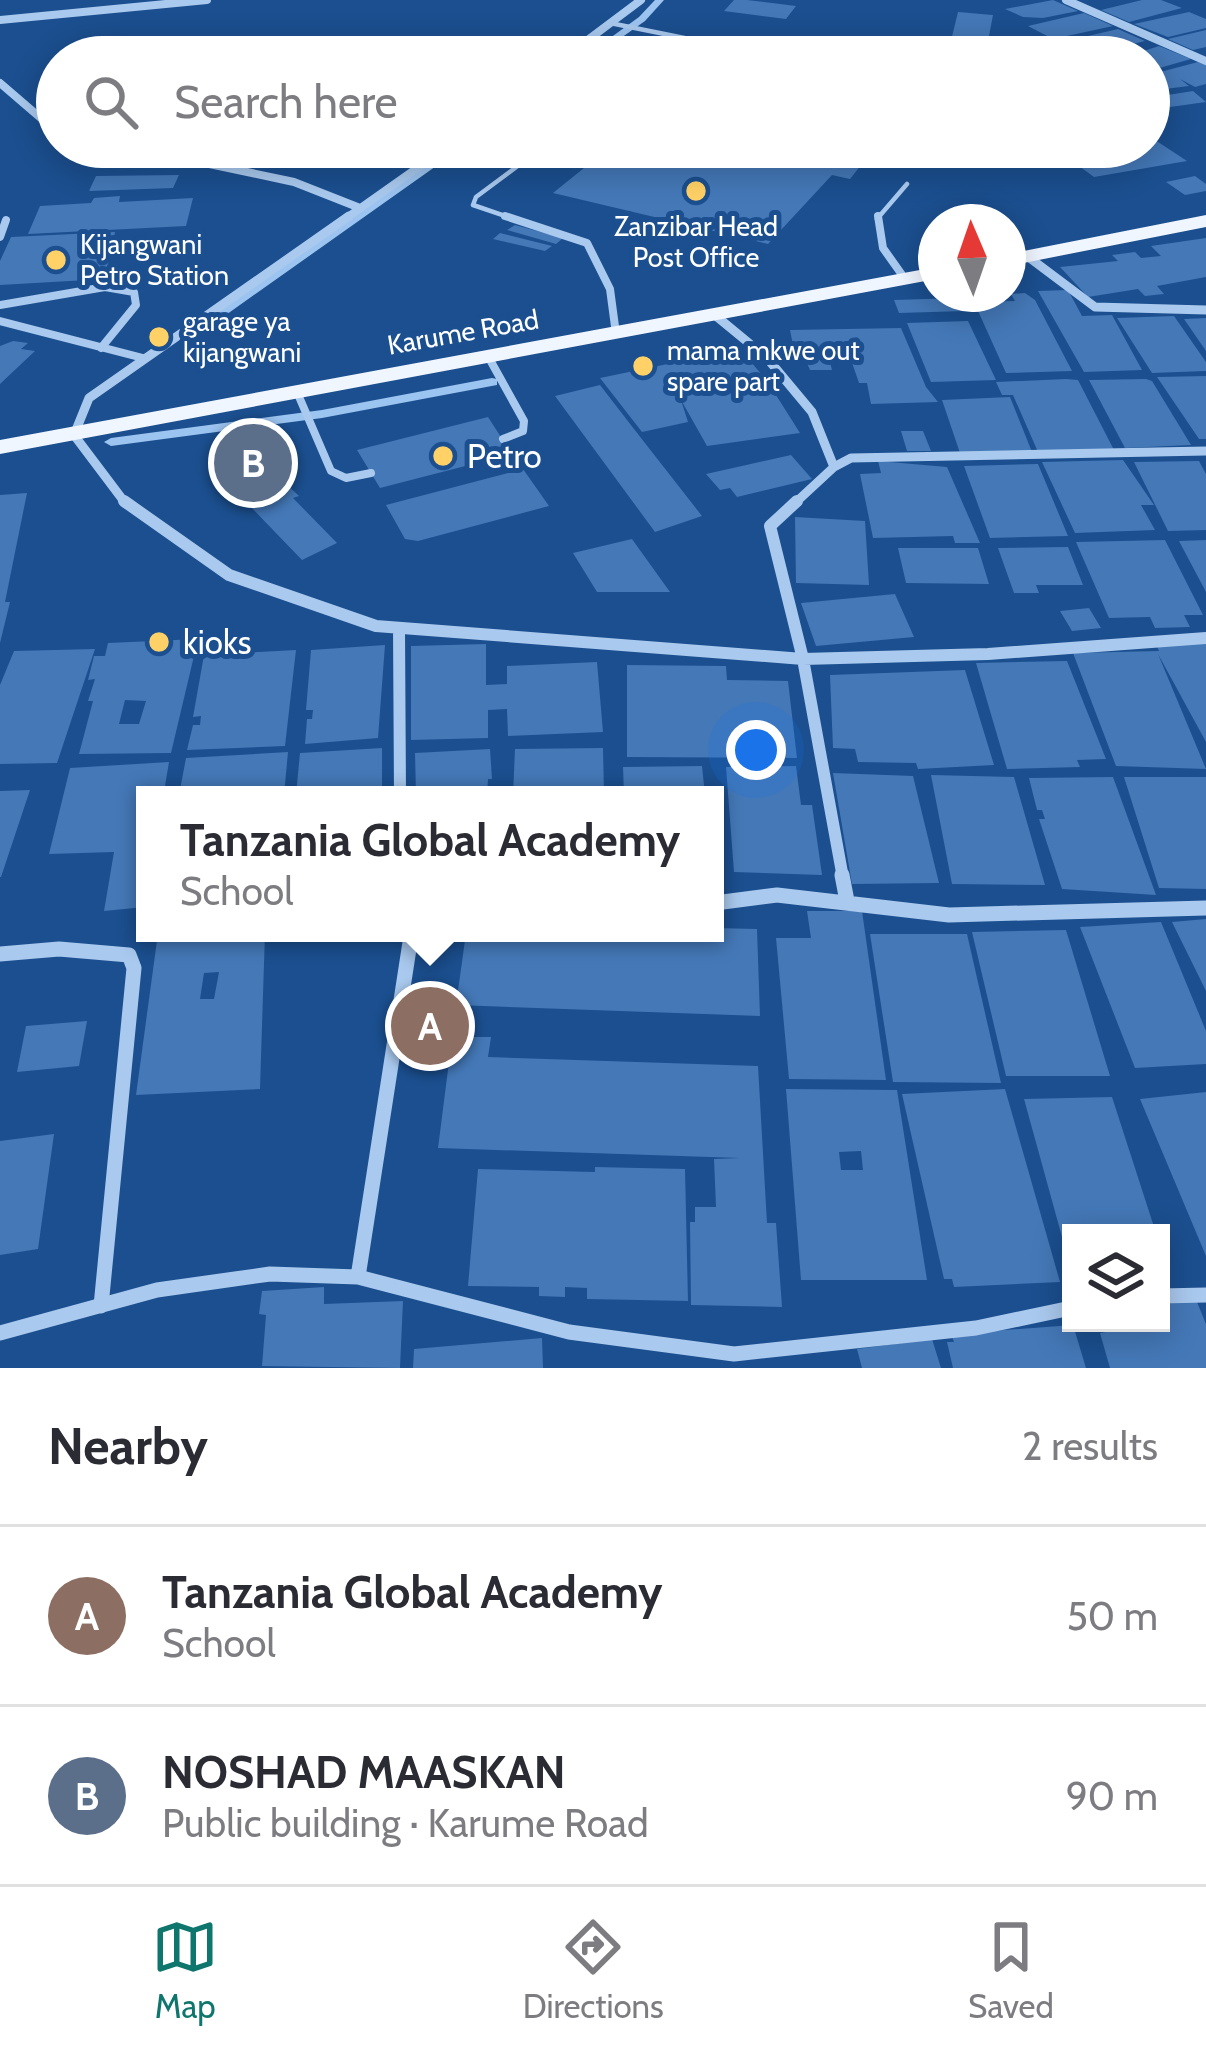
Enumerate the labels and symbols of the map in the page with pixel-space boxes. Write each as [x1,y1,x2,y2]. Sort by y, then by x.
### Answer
marker: Zanzibar Head Post Office [683,178,709,204]
north arrow [918,204,1026,312]
place label: Zanzibar Head Post Office [614,210,778,274]
place label: Kijangwani Petro Station [80,228,229,292]
marker: Kijangwani Petro Station [43,247,69,273]
street label: Karume Road [385,302,541,362]
place label: garage ya kijangwani [183,305,301,369]
marker: garage ya kijangwani [146,324,172,350]
place label: mama mkwe out spare part [667,334,860,398]
marker: mama mkwe out spare part [630,353,656,379]
pin: B [214,418,292,508]
place label: Petro [467,436,542,476]
marker: Petro [430,443,456,469]
place label: kioks [183,622,251,662]
marker: kioks [146,629,172,655]
your location [726,720,786,780]
pin: A [391,981,469,1071]

